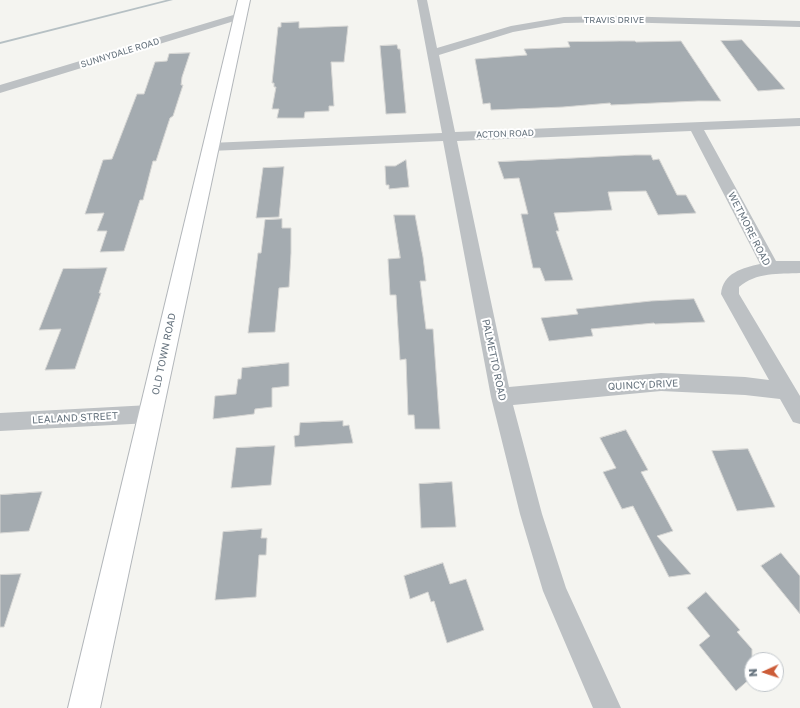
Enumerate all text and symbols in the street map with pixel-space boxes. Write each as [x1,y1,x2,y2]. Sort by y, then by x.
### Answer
street label: TRAVIS DRIVE [584,15,644,25]
street label: SUNNYDALE ROAD [79,36,161,70]
street label: ACTON ROAD [476,128,534,140]
street label: WETMORE ROAD [725,190,773,268]
street label: OLD TOWN ROAD [149,312,179,396]
street label: PALMETTO ROAD [479,318,509,402]
street label: QUINCY DRIVE [607,377,679,393]
street label: LEALAND STREET [32,410,118,426]
north arrow [744,652,784,692]
text: N [746,668,759,677]

